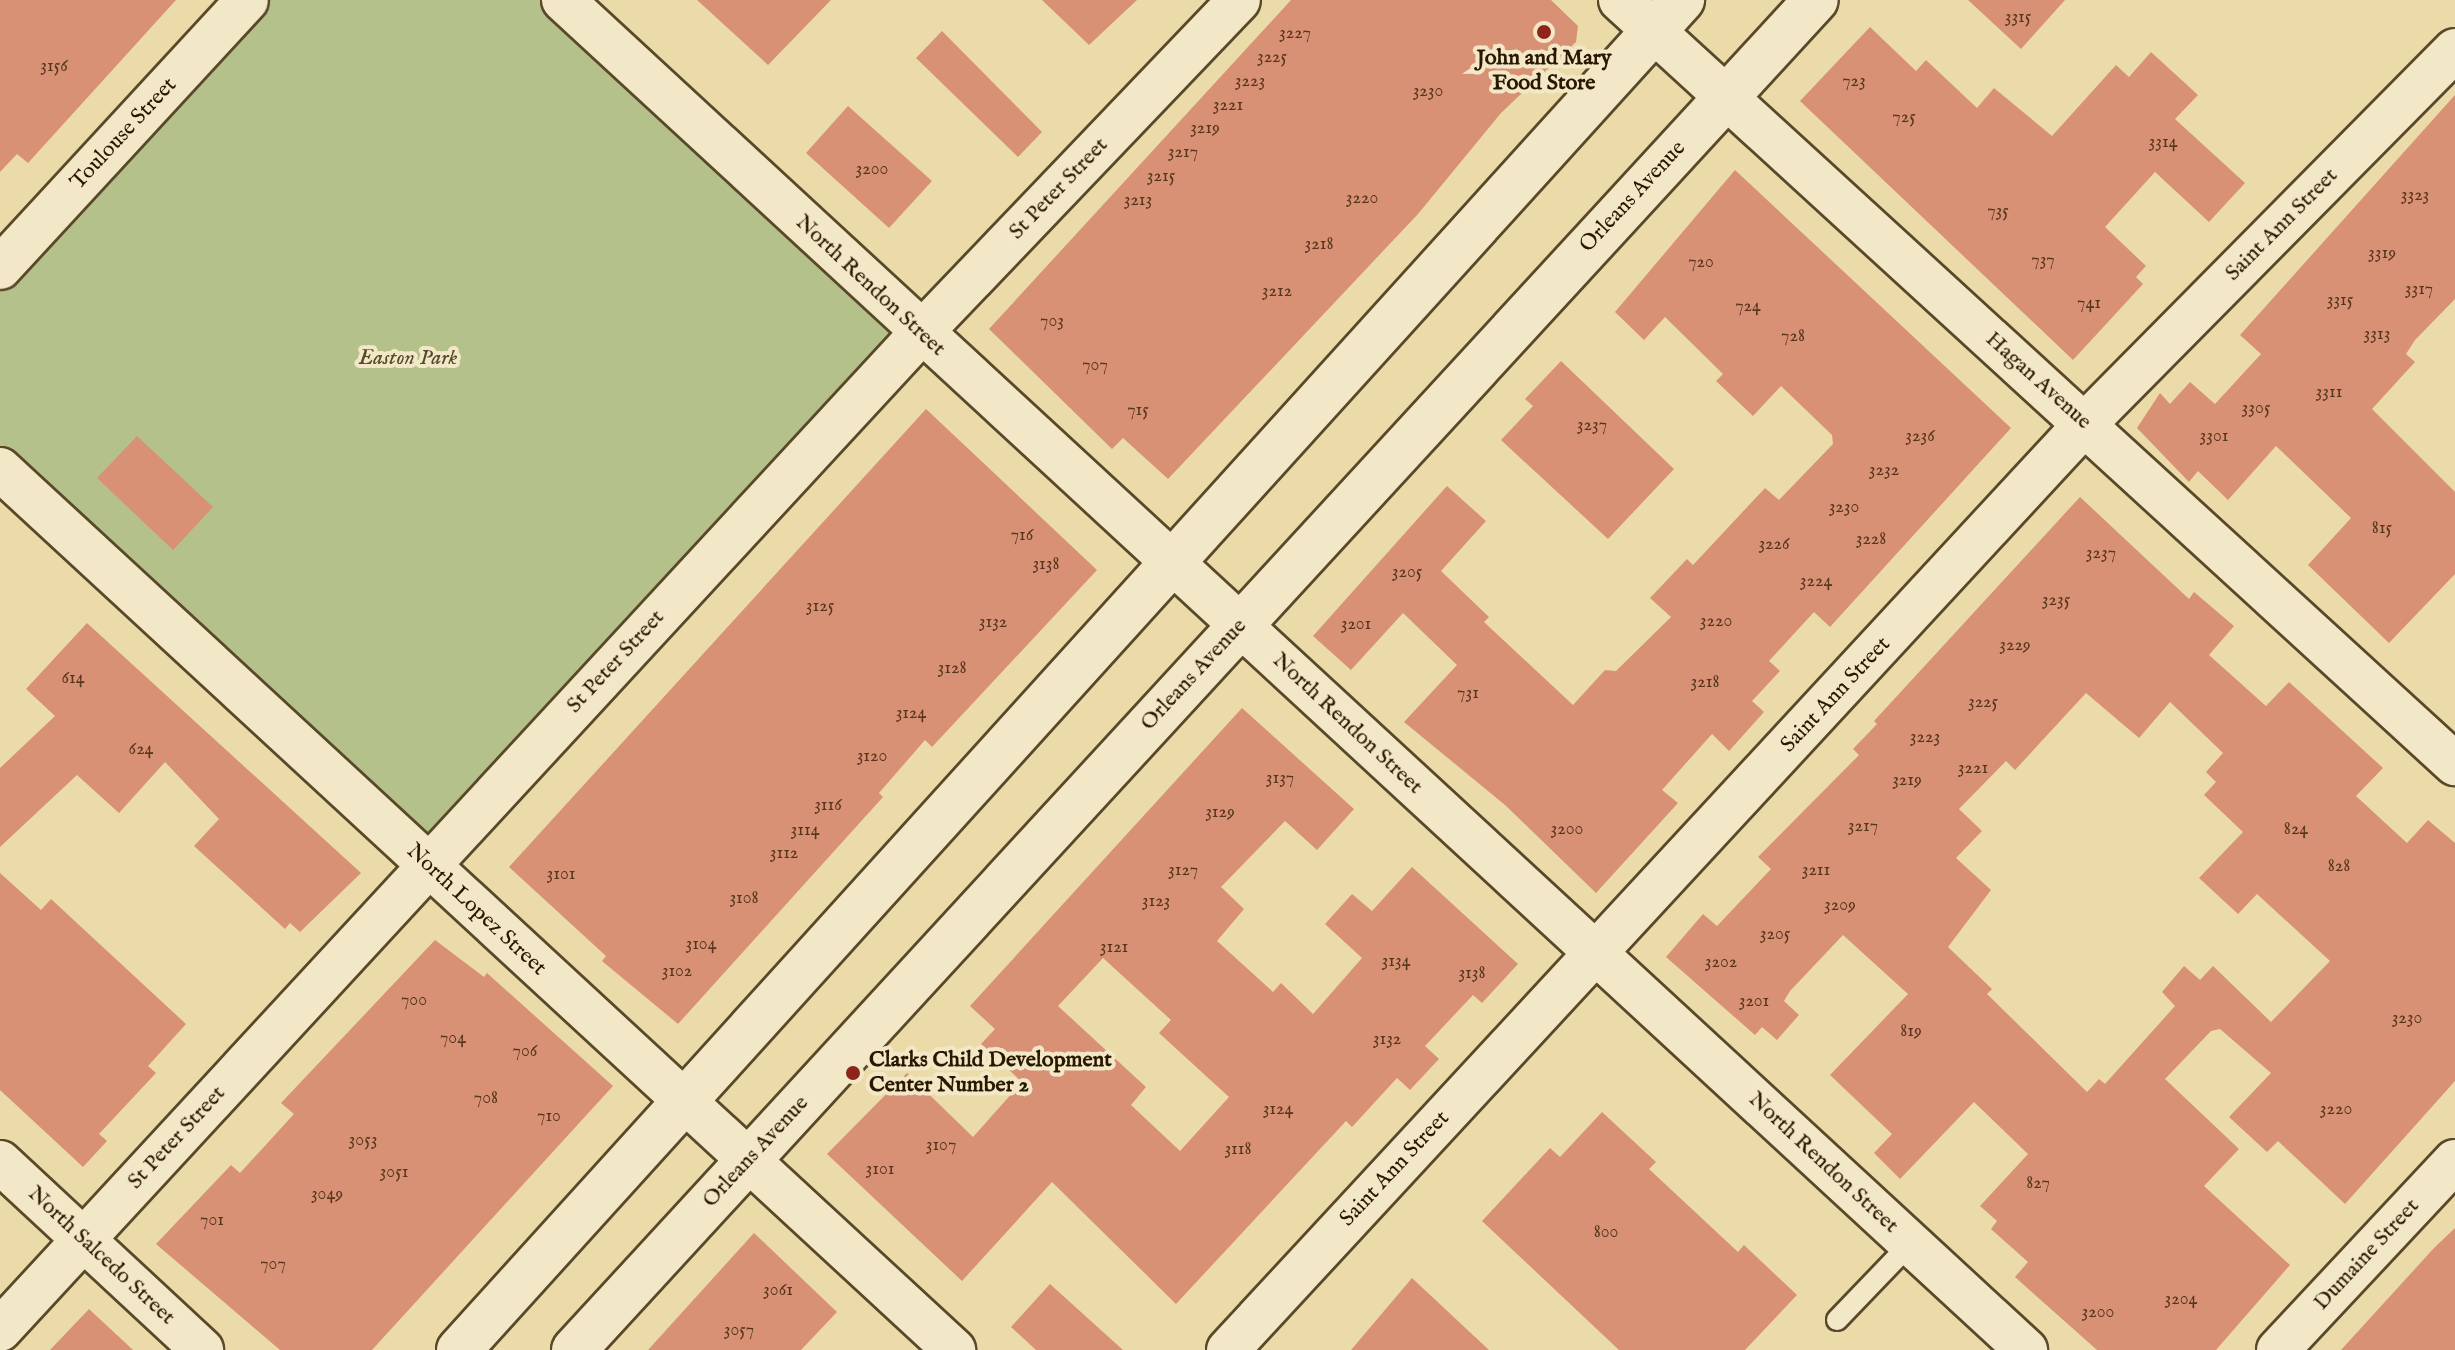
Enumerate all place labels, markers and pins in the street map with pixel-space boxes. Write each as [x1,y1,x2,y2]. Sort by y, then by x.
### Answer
marker: John and Mary Food Store [1535,23,1553,41]
place label: John and Mary Food Store [1476,45,1612,96]
place label: Clarks Child Development Center Number 2 [869,1047,1112,1098]
marker: Clarks Child Development Center Number 2 [844,1064,862,1082]

